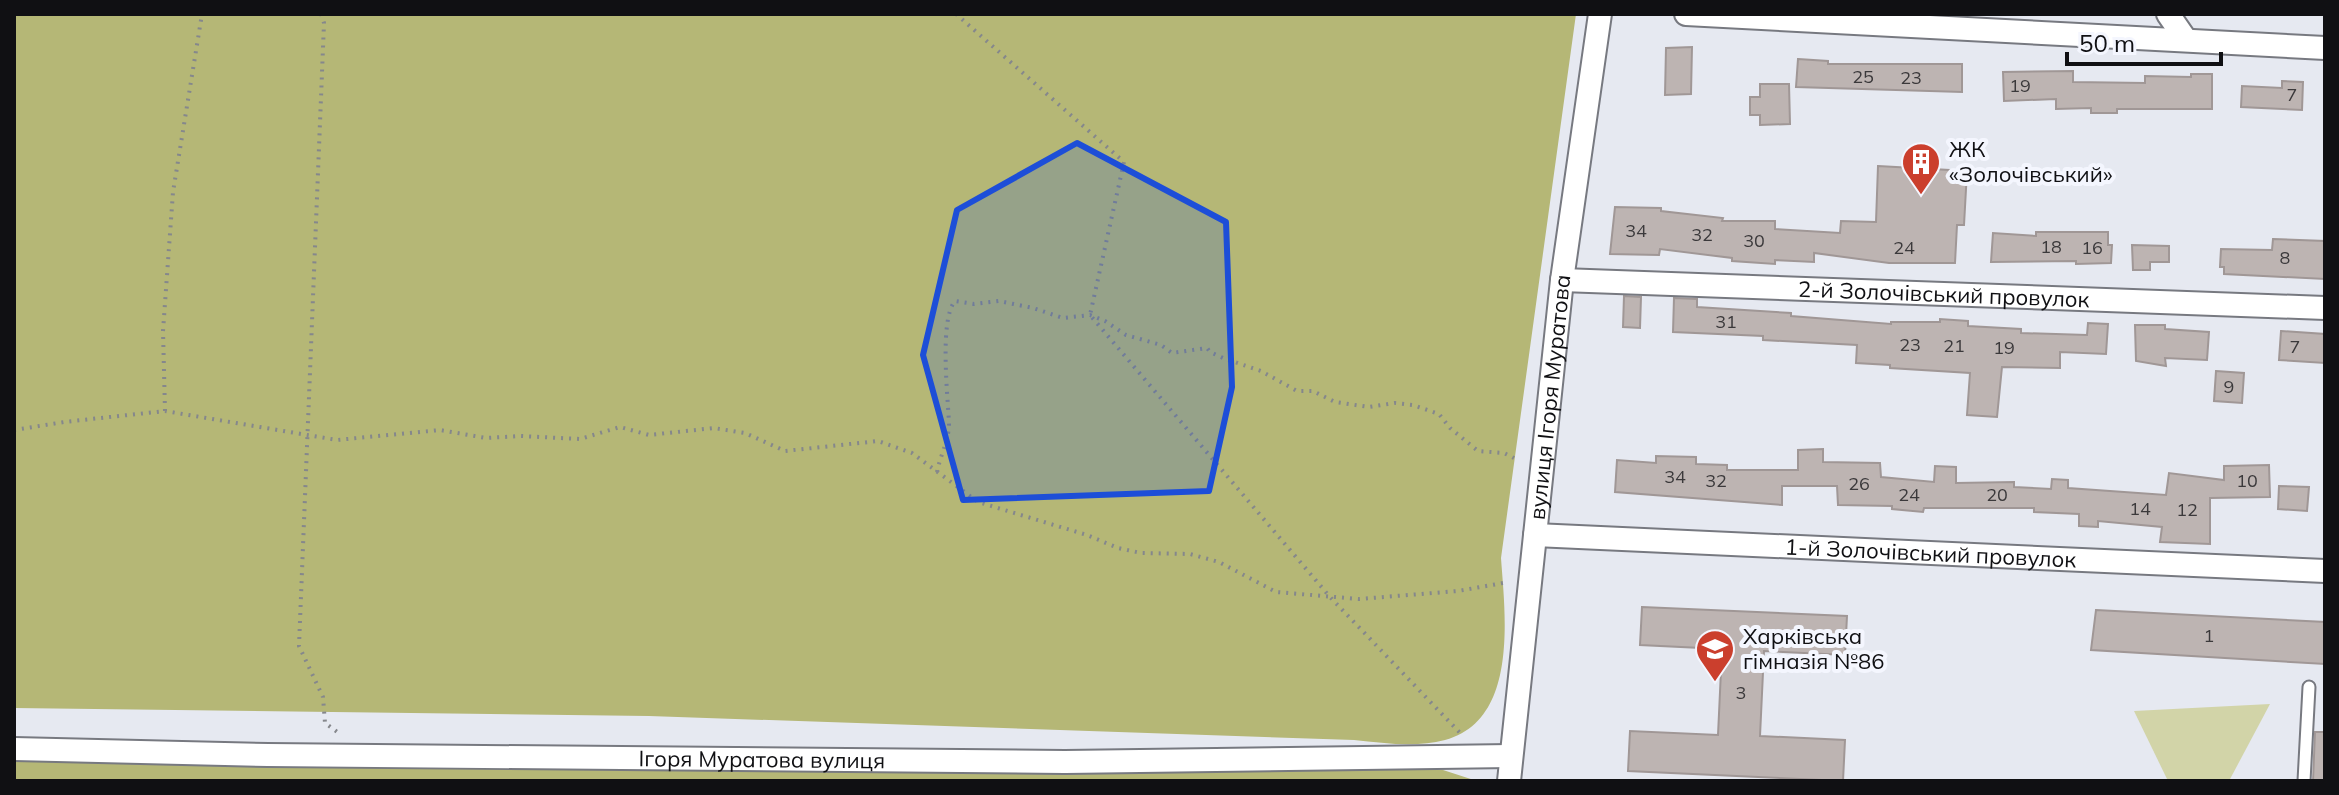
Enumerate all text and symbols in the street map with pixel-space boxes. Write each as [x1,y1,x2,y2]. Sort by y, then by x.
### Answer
scale bar [2067,16,2221,66]
text: 50 m [2079,28,2135,58]
house number: 25 [1852,65,1874,88]
house number: 23 [1900,66,1922,89]
house number: 19 [2009,74,2031,97]
house number: 7 [2287,83,2297,106]
place label: ЖК «Золочівський» [1949,135,2113,188]
building icon: ЖК «Золочівський» [1900,141,1942,196]
house number: 34 [1625,219,1647,242]
house number: 32 [1691,223,1713,246]
house number: 30 [1743,229,1765,252]
house number: 18 [2040,235,2062,258]
house number: 24 [1893,236,1915,259]
house number: 16 [2081,236,2103,259]
house number: 8 [2280,246,2290,269]
street label: вулиця Ігоря Муратова [1523,273,1576,521]
street label: 2-й Золочівський провулок [1797,275,2090,313]
house number: 31 [1715,310,1737,333]
house number: 23 [1899,333,1921,356]
house number: 21 [1943,334,1965,357]
house number: 7 [2290,335,2300,358]
house number: 19 [1993,336,2015,359]
house number: 9 [2224,375,2234,398]
house number: 34 [1664,465,1686,488]
house number: 32 [1705,469,1727,492]
house number: 10 [2236,469,2258,492]
house number: 26 [1848,472,1870,495]
house number: 24 [1898,483,1920,506]
house number: 20 [1986,483,2008,506]
house number: 14 [2129,497,2151,520]
house number: 12 [2176,498,2198,521]
street label: 1-й Золочівський провулок [1784,532,2077,574]
place label: Харківська гімназія №86 [1743,622,1884,675]
house number: 1 [2204,624,2214,647]
school or university icon: Харківська гімназія №86 [1694,628,1736,683]
house number: 3 [1736,681,1746,704]
street label: Ігоря Муратова вулиця [639,744,885,774]

